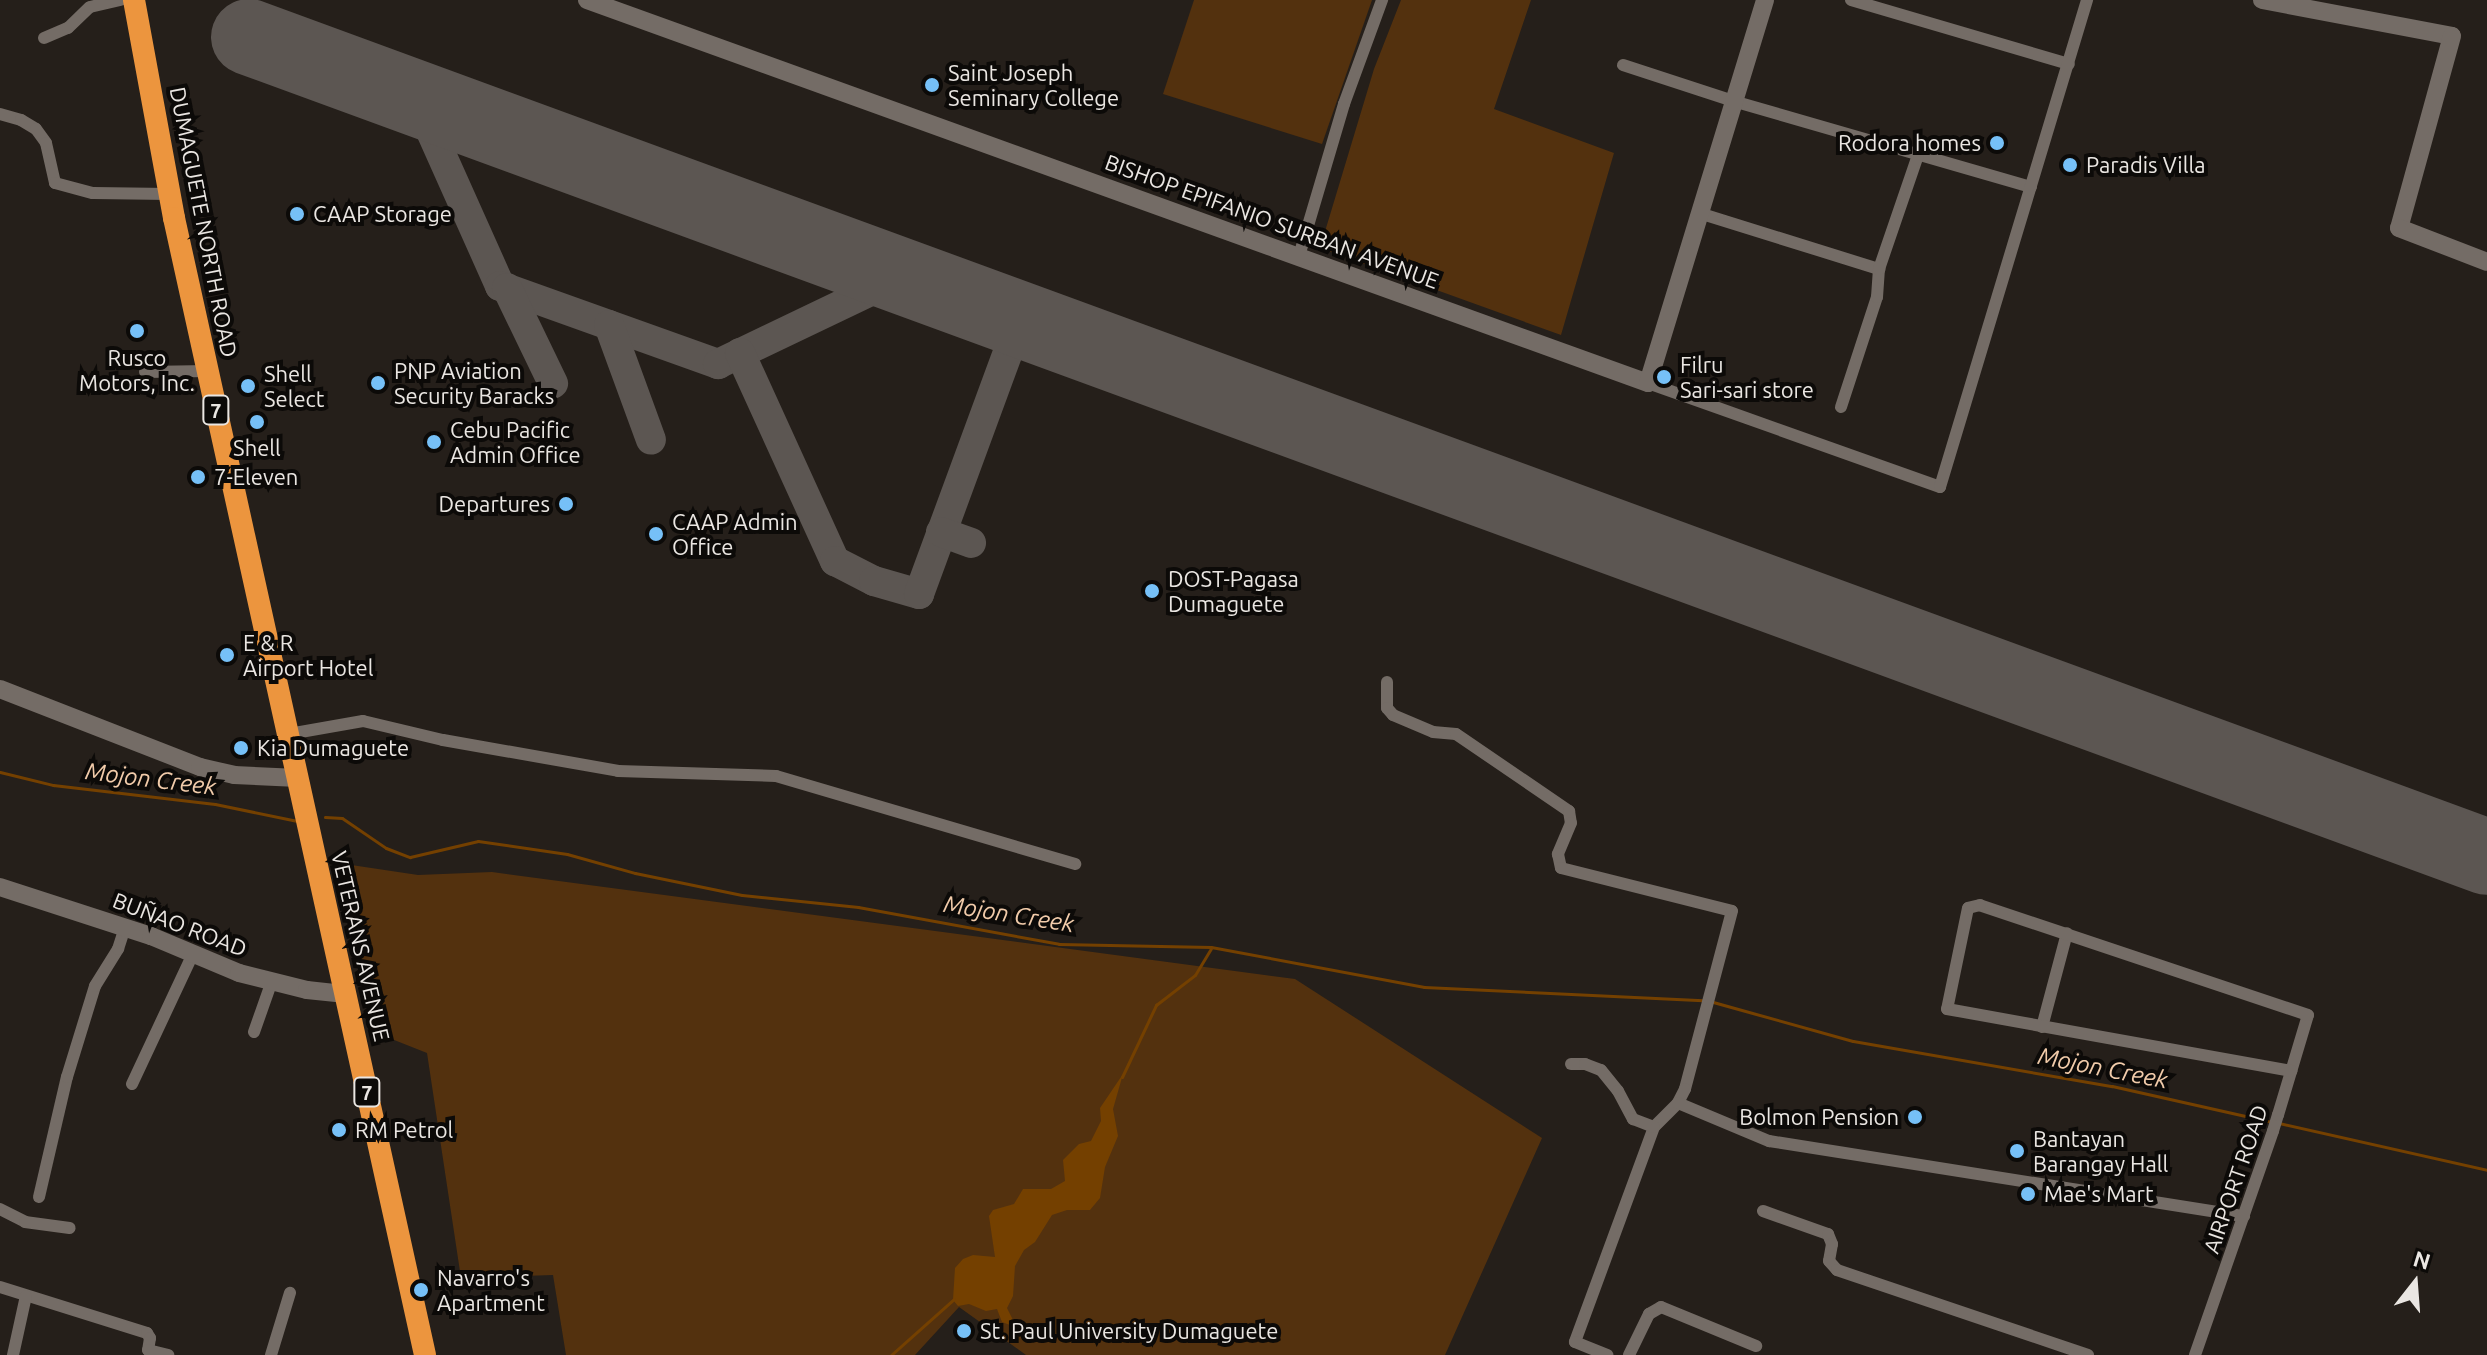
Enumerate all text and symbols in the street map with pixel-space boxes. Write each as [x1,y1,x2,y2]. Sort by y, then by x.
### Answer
place label: Saint Joseph Seminary College [948,59,1119,110]
marker: Saint Joseph Seminary College [923,76,941,94]
street label: DUMAGUETE NORTH ROAD [165,85,243,359]
place label: Rodora homes [1838,130,1981,156]
marker: Rodora homes [1988,134,2006,152]
street label: BISHOP EPIFANIO SURBAN AVENUE [1102,148,1442,294]
place label: Paradis Villa [2086,152,2206,178]
marker: Paradis Villa [2061,156,2079,174]
place label: CAAP Storage [313,201,452,227]
marker: CAAP Storage [288,205,306,223]
marker: Rusco Motors, Inc. [128,322,146,340]
place label: Rusco Motors, Inc. [79,344,195,396]
place label: Filru Sari-sari store [1680,351,1814,402]
place label: PNP Aviation Security Baracks [394,357,554,408]
place label: Shell Select [264,360,324,412]
marker: Filru Sari-sari store [1655,368,1673,386]
marker: PNP Aviation Security Baracks [369,374,387,392]
marker: Shell Select [239,377,257,395]
road number: 7 [202,394,230,426]
marker: Shell [248,413,266,431]
place label: Cebu Pacific Admin Office [450,416,581,468]
marker: Cebu Pacific Admin Office [425,433,443,451]
place label: Shell [233,435,281,461]
place label: 7-Eleven [214,464,298,490]
marker: 7-Eleven [189,468,207,486]
place label: Departures [439,491,550,517]
marker: Departures [557,495,575,513]
place label: CAAP Admin Office [672,508,798,560]
marker: CAAP Admin Office [647,525,665,543]
place label: DOST-Pagasa Dumaguete [1168,565,1299,616]
marker: DOST-Pagasa Dumaguete [1143,582,1161,600]
place label: E & R Airport Hotel [243,629,373,680]
marker: E & R Airport Hotel [218,646,236,664]
place label: Kia Dumaguete [257,735,409,761]
marker: Kia Dumaguete [232,739,250,757]
water label: Mojon Creek [84,757,218,801]
street label: VETERANS AVENUE [326,848,396,1044]
street label: BUÑAO ROAD [109,886,251,962]
water label: Mojon Creek [942,889,1076,939]
water label: Mojon Creek [2036,1041,2170,1095]
road number: 7 [353,1076,381,1108]
street label: AIRPORT ROAD [2197,1101,2273,1257]
place label: Bolmon Pension [1739,1104,1899,1130]
marker: Bolmon Pension [1906,1108,1924,1126]
place label: RM Petrol [355,1117,453,1143]
marker: RM Petrol [330,1121,348,1139]
place label: Bantayan Barangay Hall [2033,1125,2168,1176]
marker: Bantayan Barangay Hall [2008,1142,2026,1160]
place label: Mae's Mart [2044,1181,2154,1207]
marker: Mae's Mart [2019,1185,2037,1203]
north arrow [2375,1243,2455,1323]
text: N [2411,1245,2434,1274]
place label: Navarro's Apartment [437,1264,545,1316]
marker: Navarro's Apartment [412,1281,430,1299]
place label: St. Paul University Dumaguete [980,1318,1278,1344]
marker: St. Paul University Dumaguete [955,1322,973,1340]

